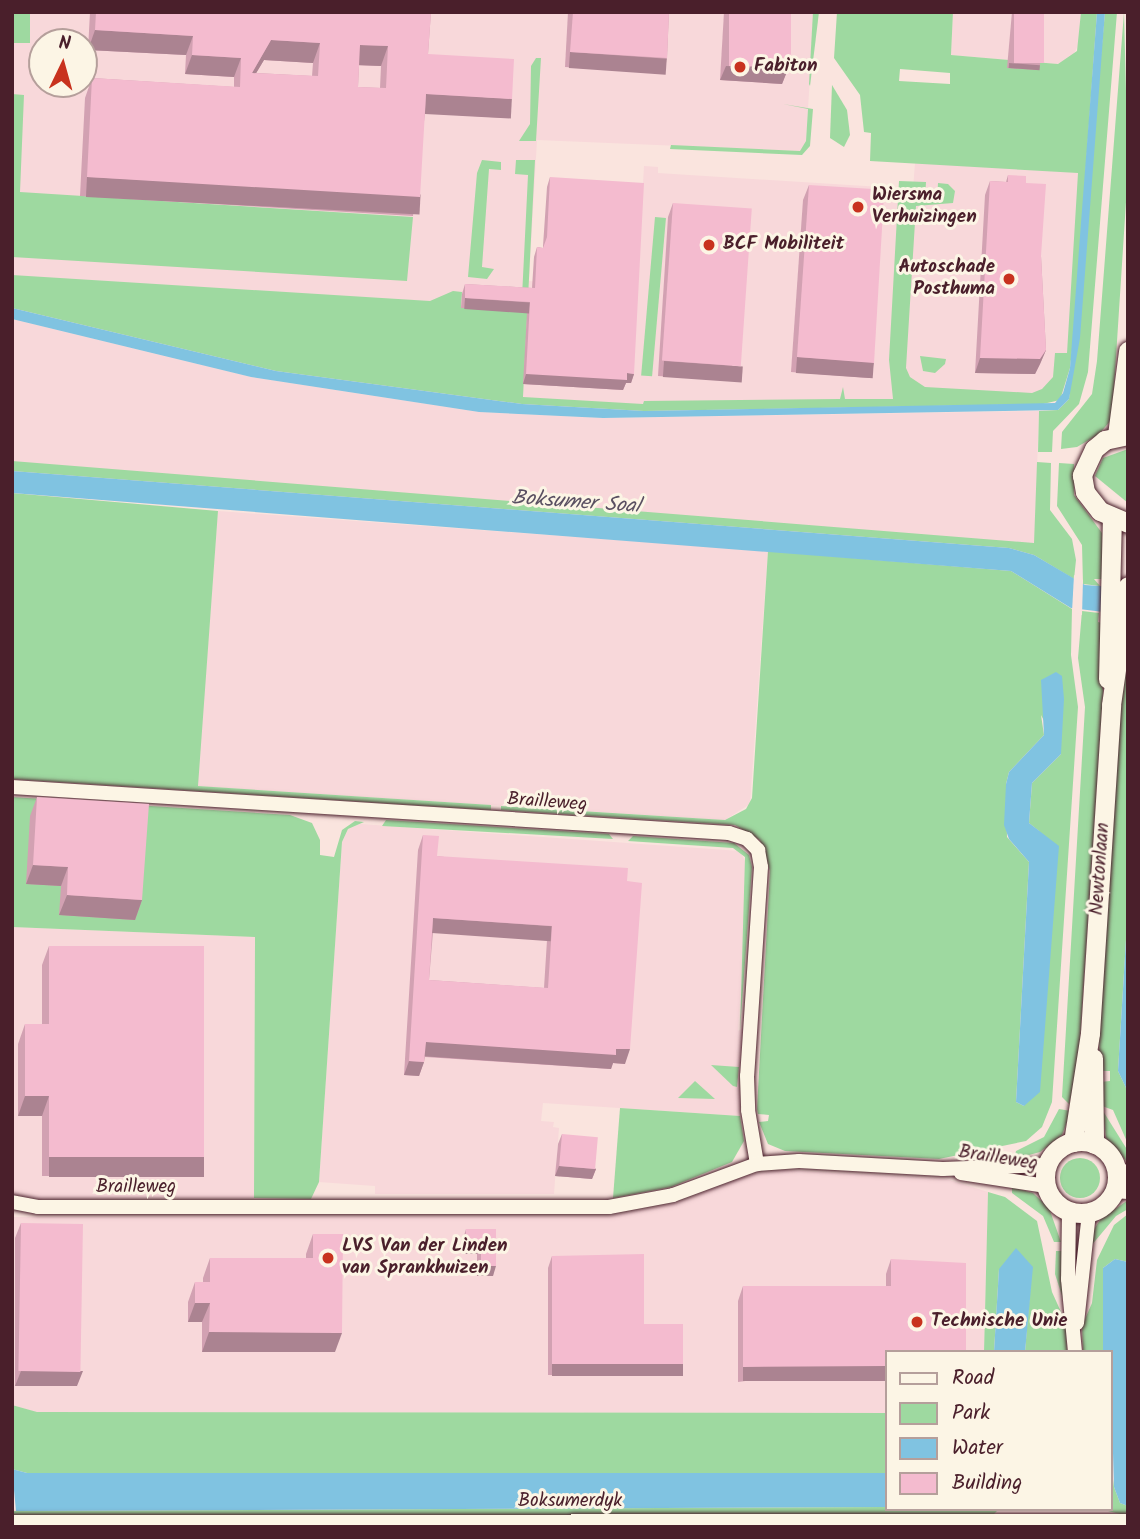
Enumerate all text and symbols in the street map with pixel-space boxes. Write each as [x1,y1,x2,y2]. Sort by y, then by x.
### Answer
north arrow [28,28,98,98]
text: N [57,29,72,60]
place label: Fabiton [754,56,817,78]
marker: Fabiton [732,59,748,75]
place label: Wiersma Verhuizingen [872,185,977,229]
marker: Wiersma Verhuizingen [850,199,866,215]
place label: BCF Mobiliteit [723,234,844,256]
marker: BCF Mobiliteit [701,237,717,253]
place label: Autoschade Posthuma [898,257,995,301]
marker: Autoschade Posthuma [1001,271,1017,287]
water label: Boksumer Soal [511,486,641,520]
street label: Brailleweg [506,789,588,817]
street label: Newtonlaan [1086,822,1116,916]
street label: Brailleweg [957,1141,1039,1177]
street label: Brailleweg [96,1177,176,1199]
place label: LVS Van der Linden van Sprankhuizen [342,1236,508,1280]
marker: LVS Van der Linden van Sprankhuizen [320,1250,336,1266]
place label: Technische Unie [931,1311,1068,1333]
marker: Technische Unie [909,1314,925,1330]
legend [884,1350,1112,1511]
text: Road [952,1362,994,1395]
text: Park [952,1397,990,1430]
text: Water [952,1432,1003,1465]
text: Building [952,1467,1022,1500]
street label: Boksumerdyk [518,1491,622,1513]

